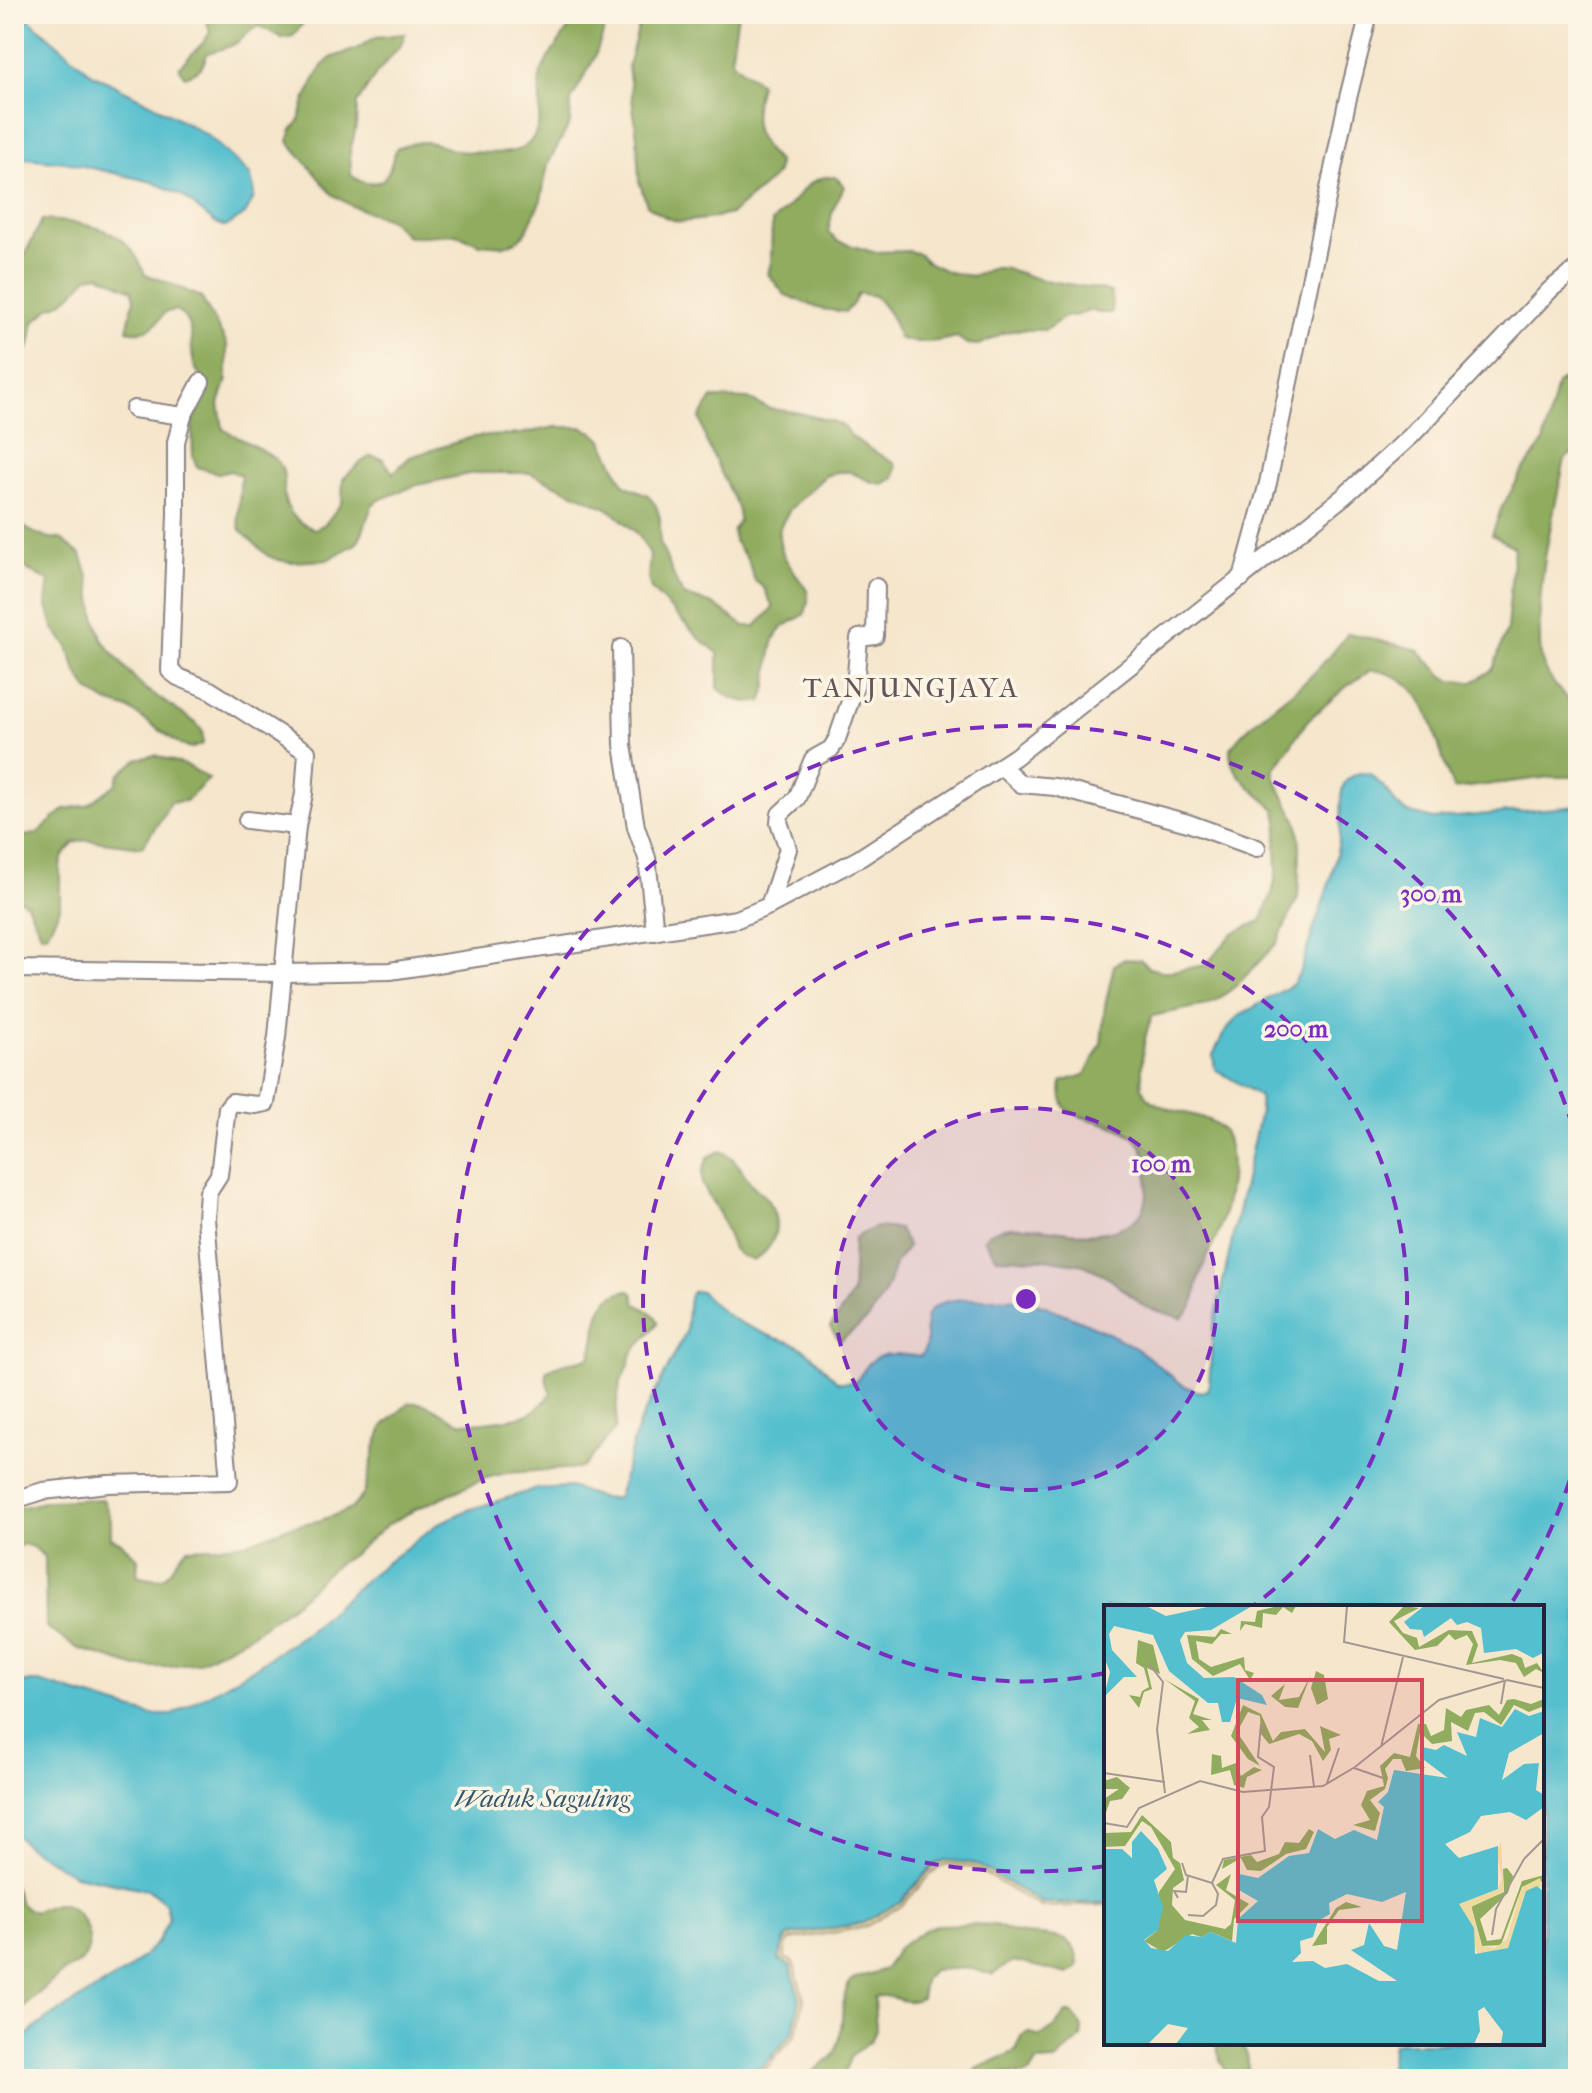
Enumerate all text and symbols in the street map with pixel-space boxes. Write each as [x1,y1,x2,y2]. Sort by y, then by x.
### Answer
district label: TANJUNGJAYA [803,671,1019,704]
text: 300 m [1400,880,1463,908]
text: 200 m [1264,1015,1329,1043]
text: 100 m [1131,1150,1192,1178]
centre of rings [1012,1285,1040,1313]
inset map [1104,1605,1544,2045]
water label: Waduk Saguling [454,1783,631,1814]

